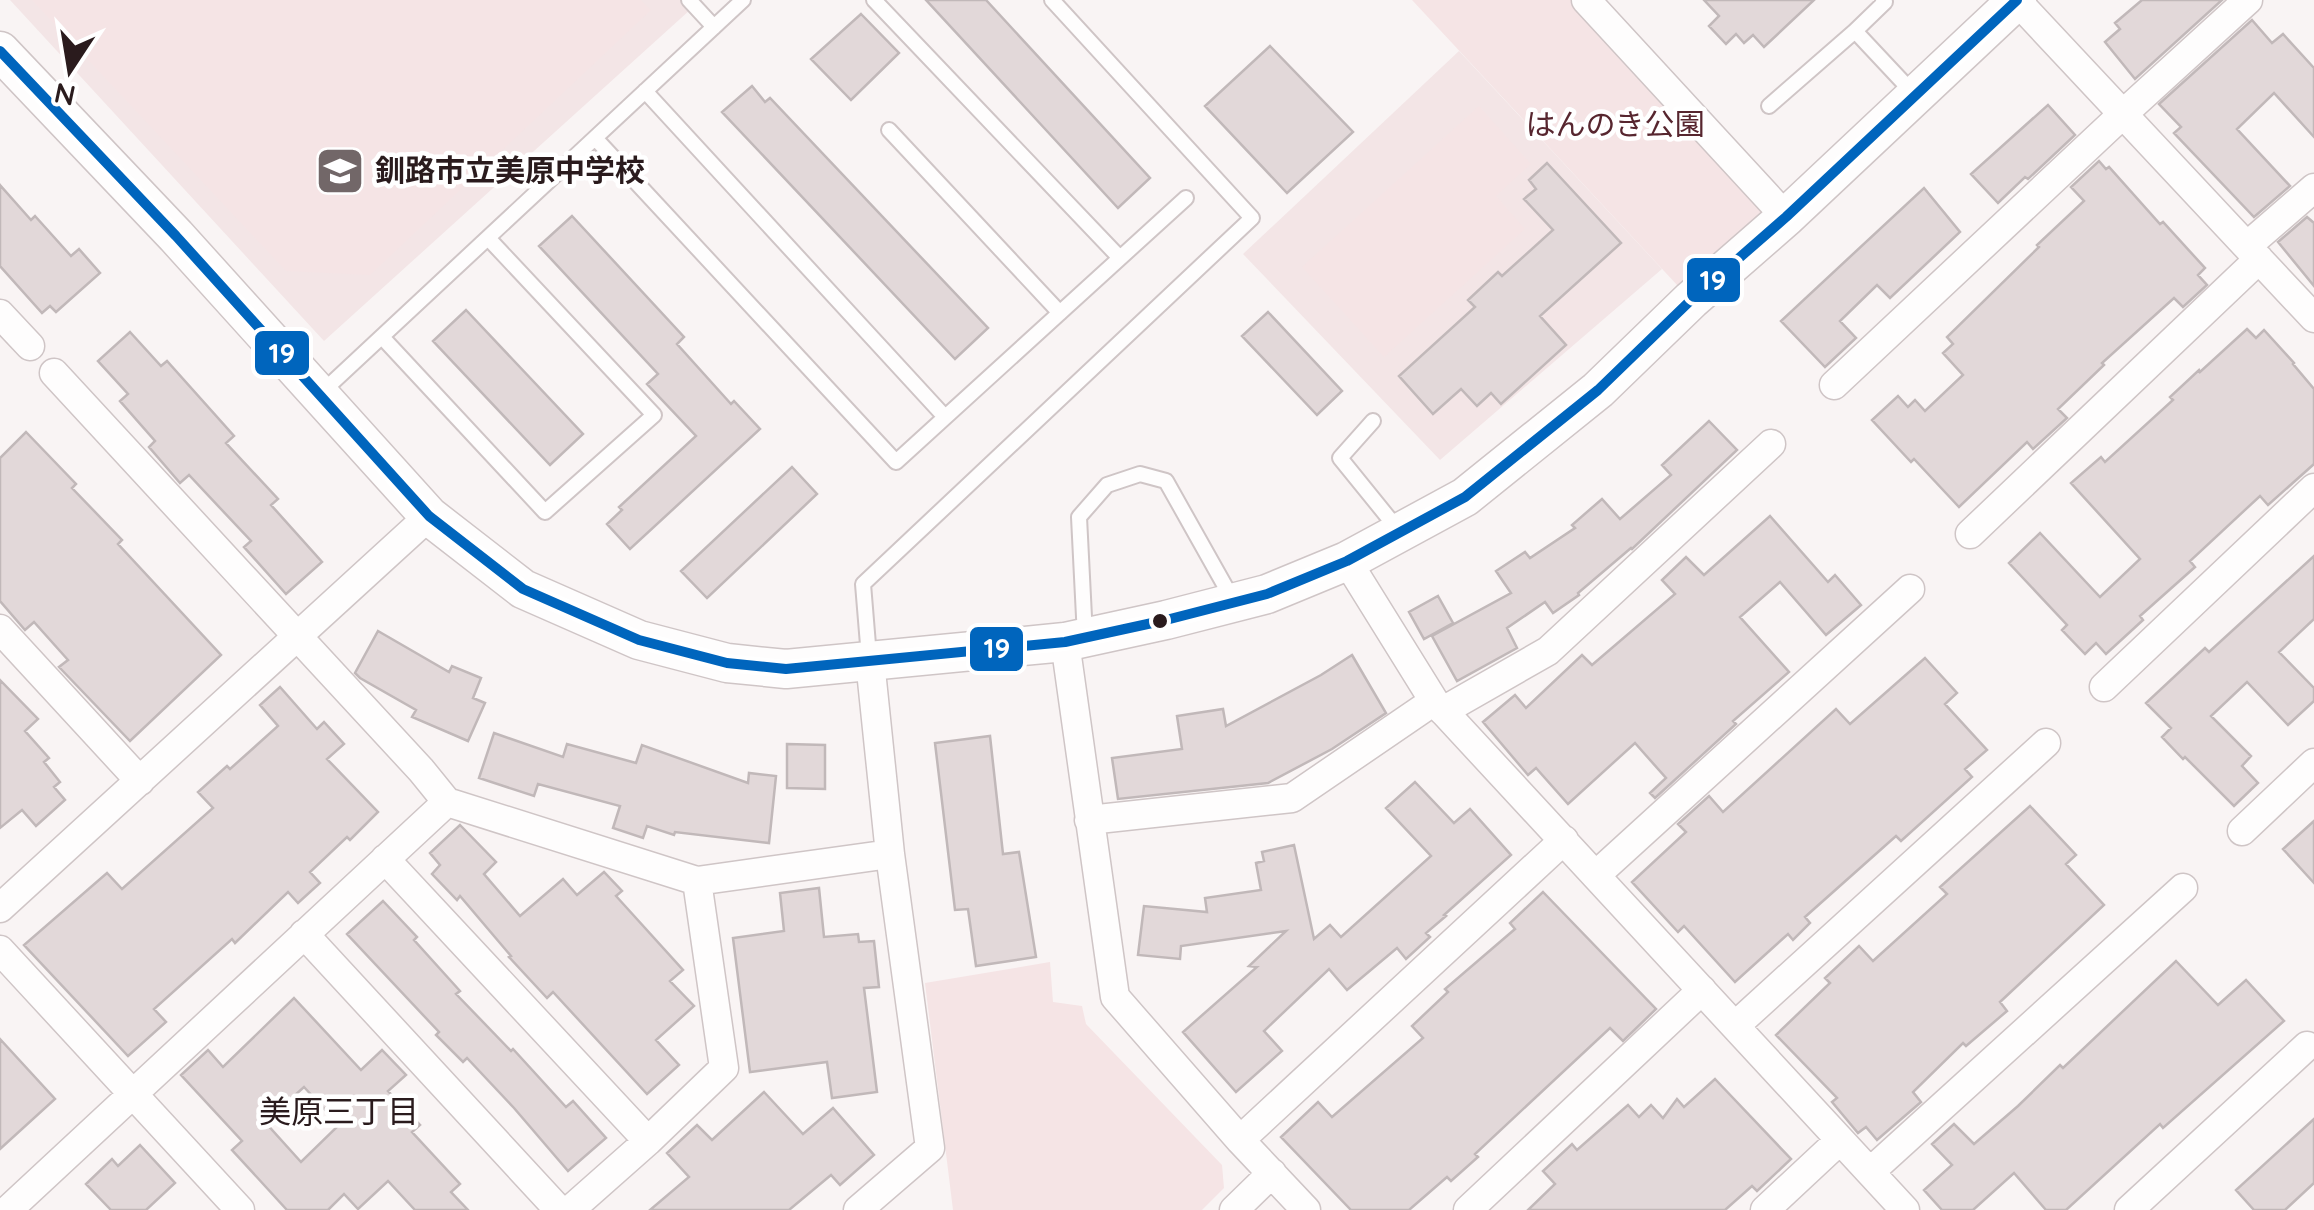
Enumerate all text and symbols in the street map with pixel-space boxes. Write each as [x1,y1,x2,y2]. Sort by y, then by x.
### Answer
north arrow [20,20,120,120]
text: N [51,76,78,114]
park label: はんのき公園 [1525,105,1705,143]
school or university icon: 釧路市立美原中学校 [314,145,366,197]
place label: 釧路市立美原中学校 [375,151,645,189]
line badge: 19 [1685,256,1742,304]
text: 19 [1700,262,1726,297]
line badge: 19 [253,329,311,377]
text: 19 [269,335,295,370]
unlabelled marker [1150,611,1170,631]
line badge: 19 [968,625,1025,673]
text: 19 [984,630,1010,665]
district label: 美原三丁目 [259,1091,419,1131]

